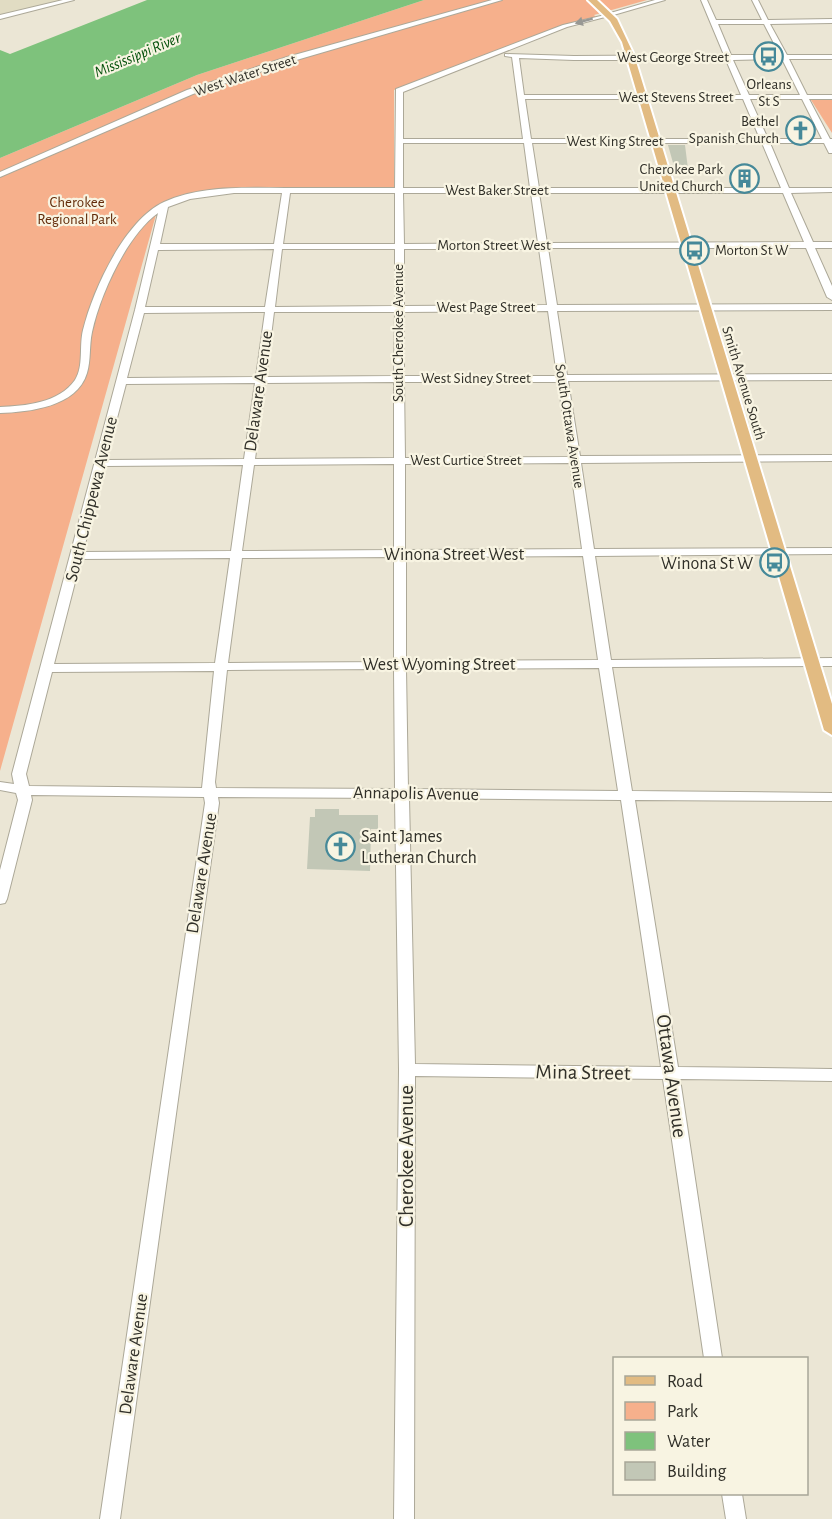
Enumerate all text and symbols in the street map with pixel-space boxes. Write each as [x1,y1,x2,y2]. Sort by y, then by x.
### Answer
one-way arrow [575,16,593,26]
water label: Mississippi River [92,29,184,81]
bus stop icon: Orleans St S [753,41,785,73]
street label: West George Street [617,50,729,65]
street label: West Water Street [192,52,298,99]
place label: Orleans St S [746,77,792,109]
street label: West Stevens Street [618,90,734,105]
place label: Bethel Spanish Church [689,114,779,146]
church icon: Bethel Spanish Church [784,114,816,146]
street label: West King Street [566,134,664,149]
place label: Cherokee Park United Church [639,162,723,194]
building icon: Cherokee Park United Church [728,162,760,194]
street label: West Baker Street [445,183,549,198]
park label: Cherokee Regional Park [37,195,117,227]
bus stop icon: Morton St W [678,234,710,266]
street label: Morton Street West [437,238,551,253]
place label: Morton St W [715,243,789,258]
street label: South Cherokee Avenue [391,264,406,402]
street label: West Page Street [437,300,536,315]
street label: Smith Avenue South [719,324,768,442]
street label: Delaware Avenue [242,329,276,453]
street label: South Ottawa Avenue [552,363,587,489]
street label: West Sidney Street [421,371,531,386]
street label: South Chippewa Avenue [63,415,121,584]
street label: West Curtice Street [410,453,522,468]
street label: Winona Street West [384,546,524,564]
bus stop icon: Winona St W [758,547,790,579]
place label: Winona St W [661,555,753,573]
street label: West Wyoming Street [363,656,516,674]
street label: Annapolis Avenue [353,784,479,804]
street label: Delaware Avenue [184,812,220,935]
place label: Saint James Lutheran Church [361,828,477,867]
church icon: Saint James Lutheran Church [324,830,356,862]
street label: Ottawa Avenue [652,1013,691,1139]
street label: Mina Street [535,1061,631,1084]
street label: Cherokee Avenue [396,1085,417,1227]
street label: Delaware Avenue [117,1292,151,1416]
legend [613,1357,808,1495]
text: Road [667,1373,703,1391]
text: Park [667,1403,699,1421]
text: Water [667,1433,710,1451]
text: Building [667,1463,727,1481]

